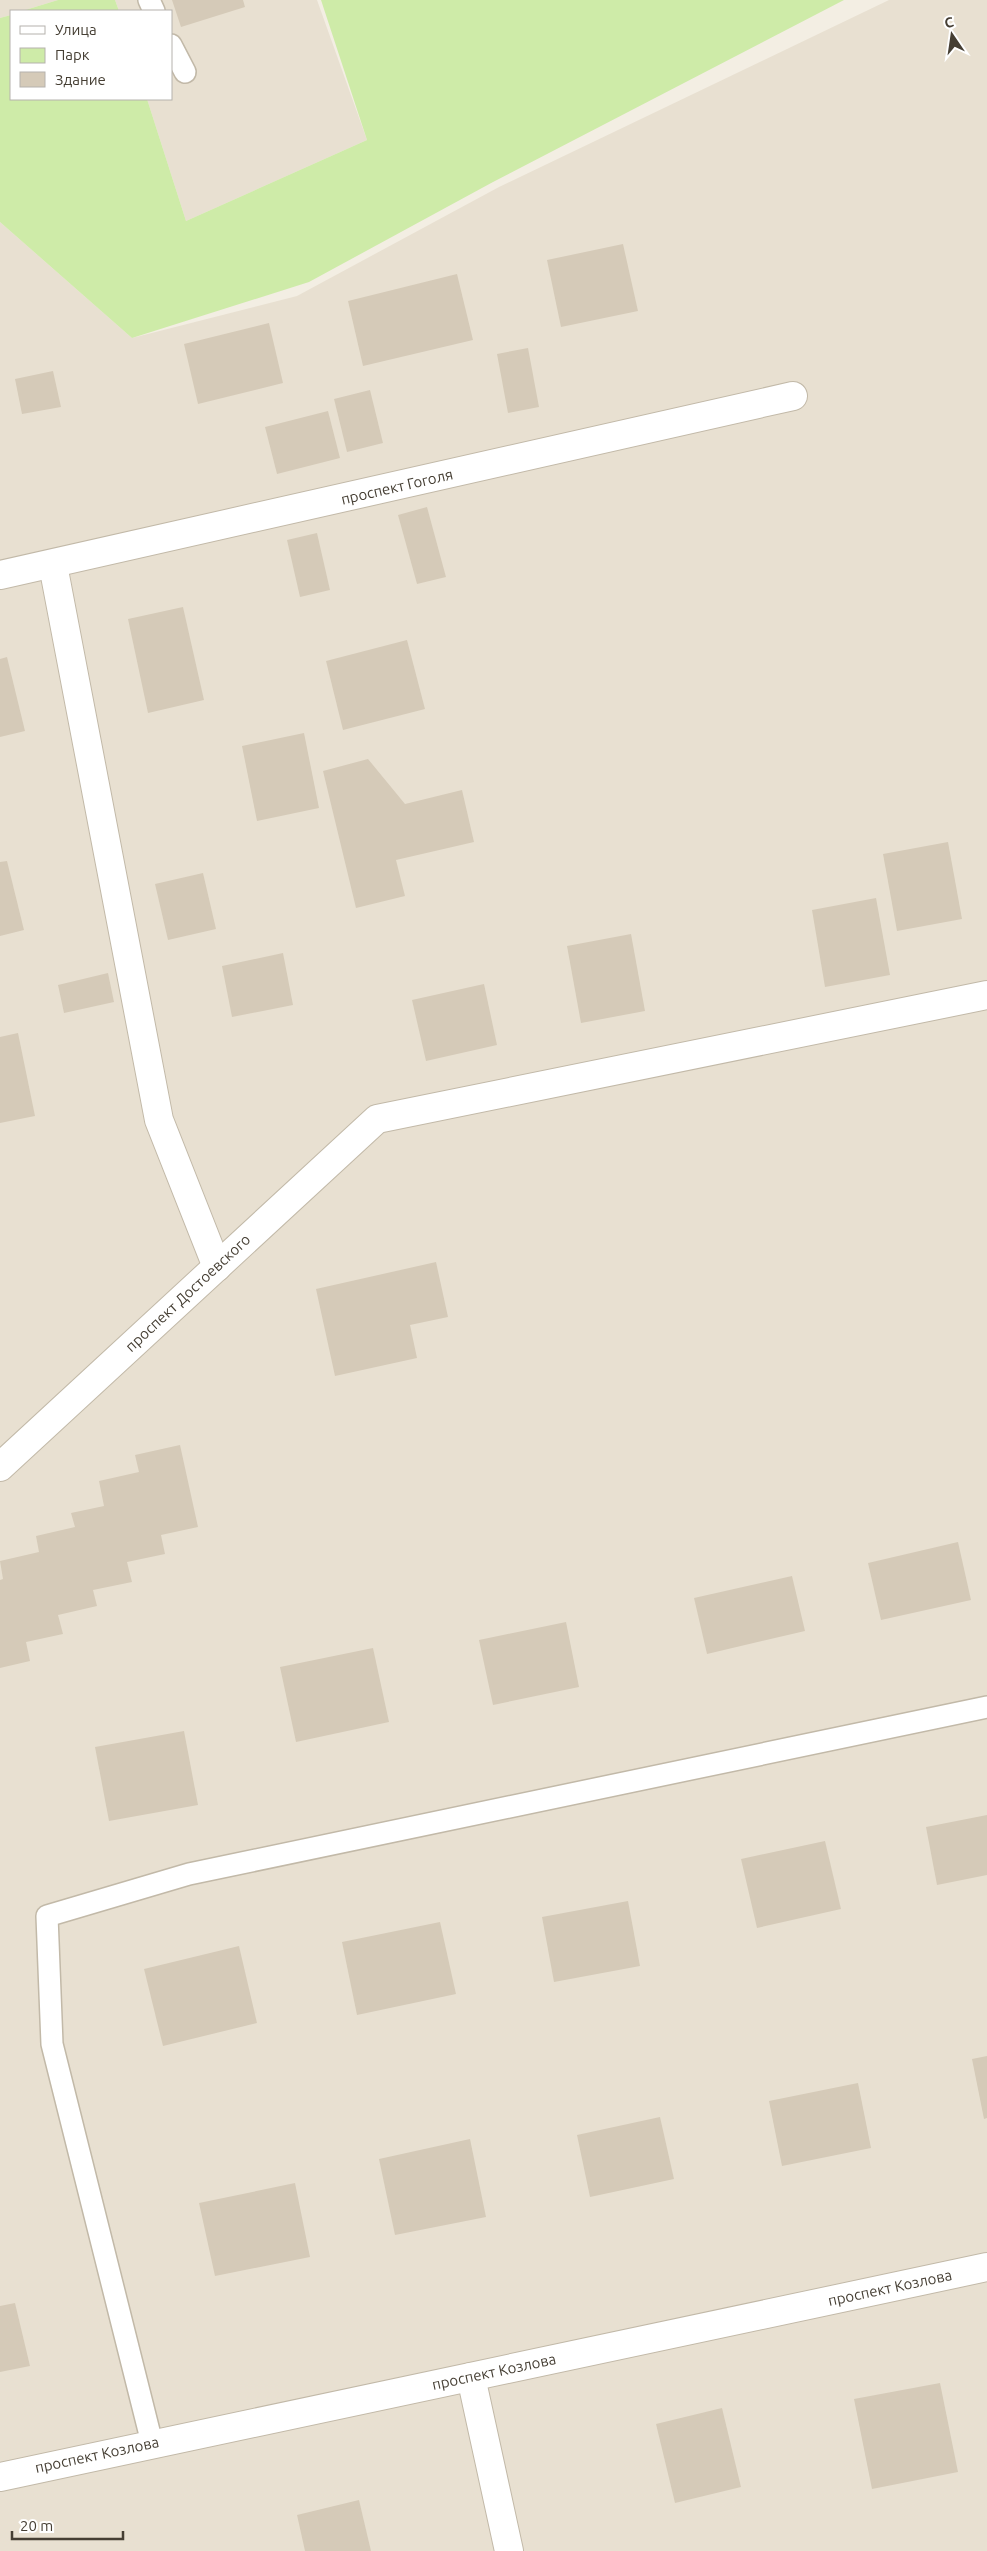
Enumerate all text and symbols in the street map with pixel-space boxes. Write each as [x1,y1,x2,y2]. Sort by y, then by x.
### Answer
legend [10,10,172,100]
north arrow [927,10,977,60]
text: С [943,14,955,31]
text: Улица [55,21,97,38]
text: Парк [55,46,90,63]
text: Здание [55,71,106,88]
street label: проспект Гоголя [339,465,454,508]
street label: проспект Достоевского [122,1230,254,1355]
street label: проспект Козлова [826,2266,953,2309]
street label: проспект Козлова [430,2350,557,2393]
street label: проспект Козлова [33,2433,160,2476]
scale bar [12,2508,124,2540]
text: 20 m [20,2517,53,2534]

